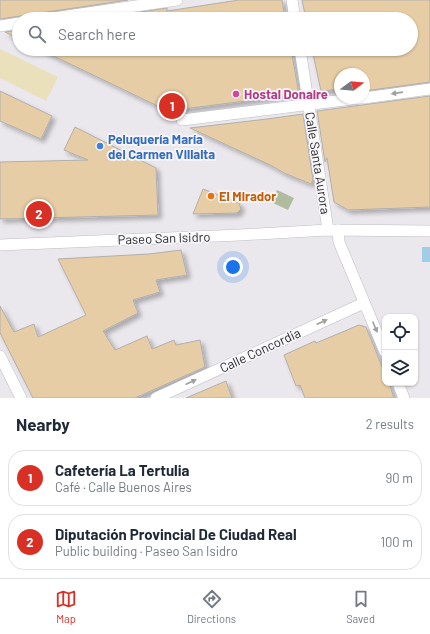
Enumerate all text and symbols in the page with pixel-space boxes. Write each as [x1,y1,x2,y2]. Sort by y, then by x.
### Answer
search box [12,12,418,56]
icon: search [26,23,48,45]
text: Search here [58,25,136,43]
north arrow [334,68,370,104]
place label: Hostal Donaire [244,86,328,102]
marker: Hostal Donaire [231,89,241,99]
one-way arrow [391,90,403,96]
pin: 1 [159,91,185,121]
street label: Calle Santa Aurora [302,111,334,215]
place label: Peluquería María del Carmen Villalta [108,131,215,162]
marker: Peluquería María del Carmen Villalta [95,141,105,151]
place label: El Mirador [219,188,276,204]
marker: El Mirador [206,191,216,201]
pin: 2 [26,199,52,229]
street label: Paseo San Isidro [117,228,211,248]
your location [223,257,243,277]
map controls [382,314,418,386]
button: locate [382,314,418,350]
one-way arrow [317,319,328,325]
one-way arrow [372,322,378,334]
street label: Calle Concordia [217,324,303,376]
button: layers [382,350,418,386]
one-way arrow [186,379,197,385]
text: Nearby [16,414,70,434]
text: 2 results [366,416,414,432]
text: Cafetería La Tertulia [55,461,190,479]
text: 1 [28,470,32,486]
text: 90 m [386,470,413,486]
text: Café · Calle Buenos Aires [55,479,192,495]
text: Diputación Provincial De Ciudad Real [55,525,297,543]
text: 2 [26,534,34,550]
text: 100 m [380,534,413,550]
text: Public building · Paseo San Isidro [55,543,238,559]
tab: Map [55,588,77,625]
tab: Directions [187,588,236,625]
tab: Saved [346,588,375,625]

